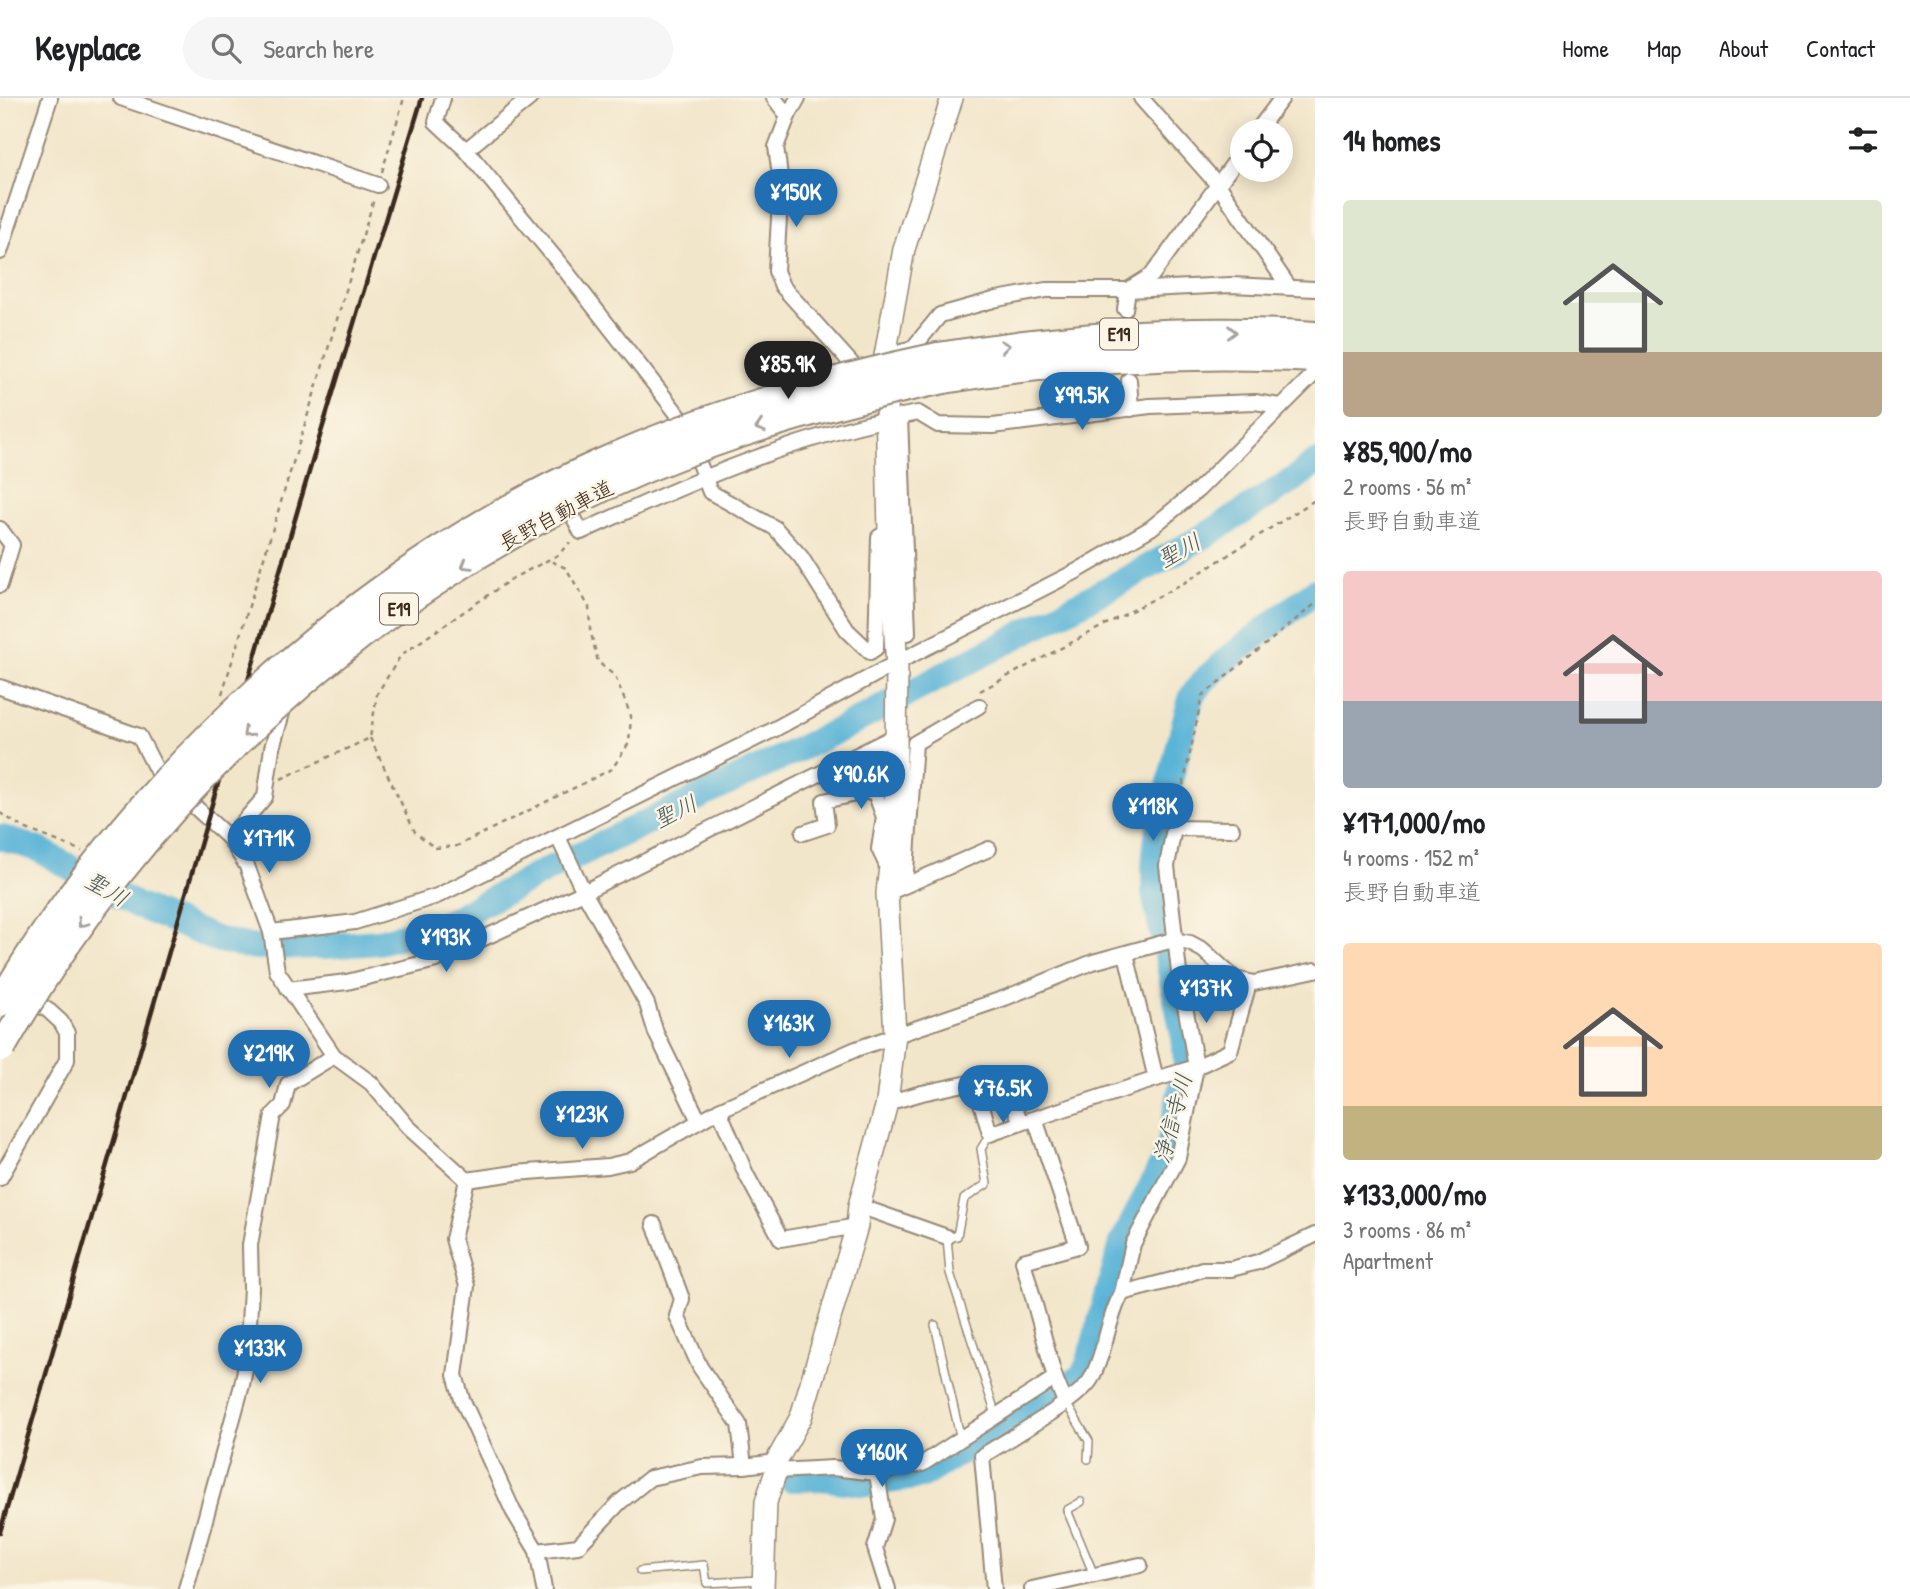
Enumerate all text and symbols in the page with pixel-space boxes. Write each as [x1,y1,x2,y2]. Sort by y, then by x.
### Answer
search box [183,17,673,80]
text: Keyplace [35,26,141,70]
icon: search [207,29,245,67]
text: Search here [263,31,374,66]
text: Home [1562,32,1609,64]
text: Map [1647,32,1681,64]
text: About [1719,32,1768,64]
text: Contact [1806,32,1875,64]
map controls [1230,119,1293,182]
button: locate [1230,119,1293,182]
text: 14 homes [1343,120,1441,160]
icon: filters [1844,121,1882,159]
pin: ¥150K [747,170,845,229]
text: ¥150K [770,176,822,207]
icon: home [1550,245,1676,371]
road number: E19 [1100,318,1138,350]
one-way arrow [1227,324,1238,340]
one-way arrow [999,338,1011,353]
pin: ¥85.9K [731,342,845,401]
text: ¥85.9K [760,348,816,379]
pin: ¥99.5K [1025,372,1139,432]
text: ¥99.5K [1055,379,1109,410]
one-way arrow [754,419,766,434]
text: ¥85,900/mo [1343,431,1472,471]
text: 2 rooms · 56 m² [1343,471,1471,502]
street label: 長野自動車道 [494,473,618,557]
text: 長野自動車道 [1343,505,1481,536]
water label: 聖川 [1151,525,1207,575]
one-way arrow [460,556,473,569]
road number: E19 [380,594,418,624]
icon: home [1550,616,1676,742]
one-way arrow [242,725,255,738]
pin: ¥90.6K [804,752,918,811]
text: ¥90.6K [833,758,889,789]
pin: ¥118K [1104,784,1202,843]
water label: 聖川 [648,787,702,835]
text: ¥118K [1128,790,1178,821]
text: ¥171,000/mo [1343,802,1485,842]
pin: ¥171K [220,816,318,875]
text: ¥171K [244,822,294,853]
text: 4 rooms · 152 m² [1343,842,1479,873]
water label: 聖川 [79,864,135,914]
text: 長野自動車道 [1343,876,1481,907]
pin: ¥193K [397,914,495,974]
one-way arrow [78,915,90,928]
text: ¥193K [421,921,471,952]
pin: ¥137K [1157,965,1255,1025]
text: ¥137K [1180,972,1232,1003]
icon: home [1550,989,1676,1115]
pin: ¥163K [740,1000,838,1060]
text: ¥163K [764,1007,814,1038]
pin: ¥219K [220,1030,318,1090]
text: ¥219K [244,1037,294,1068]
pin: ¥76.5K [946,1066,1060,1125]
water label: 浄信寺川 [1145,1070,1199,1166]
text: ¥76.5K [974,1072,1032,1103]
pin: ¥123K [533,1091,631,1151]
text: ¥123K [556,1098,608,1129]
text: ¥133,000/mo [1343,1174,1486,1214]
text: 3 rooms · 86 m² [1343,1214,1471,1245]
text: Apartment [1343,1245,1433,1276]
pin: ¥133K [211,1326,309,1385]
text: ¥133K [234,1332,286,1363]
pin: ¥160K [833,1430,931,1489]
text: ¥160K [857,1436,907,1467]

